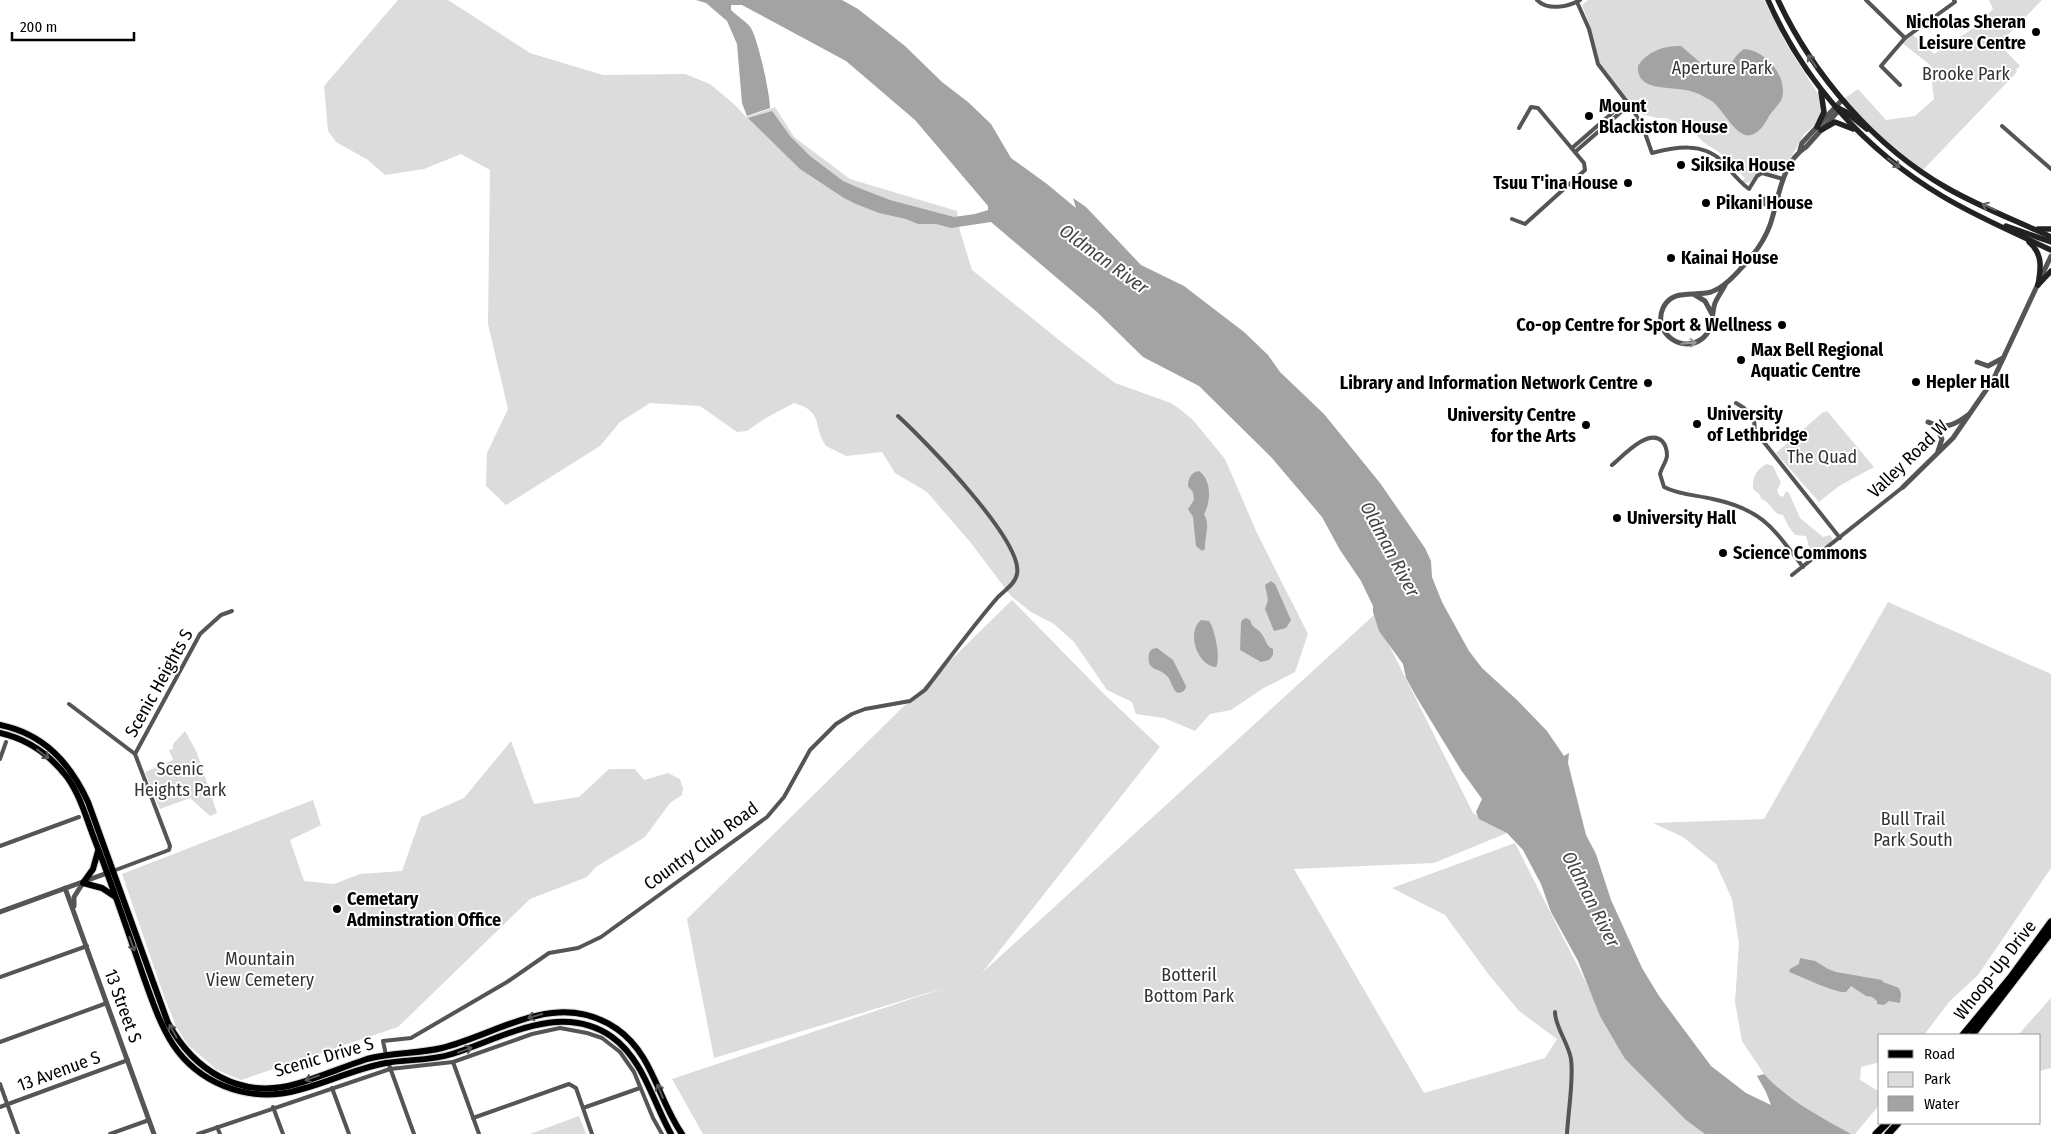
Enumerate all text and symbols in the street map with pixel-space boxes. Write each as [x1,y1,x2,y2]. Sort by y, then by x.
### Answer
scale bar [12,10,135,42]
place label: Nicholas Sheran Leisure Centre [1906,11,2026,54]
text: 200 m [20,18,57,36]
marker: Nicholas Sheran Leisure Centre [2030,26,2042,38]
one-way arrow [1807,54,1818,68]
park label: Aperture Park [1672,57,1773,79]
park label: Brooke Park [1922,63,2011,85]
place label: Mount Blackiston House [1599,95,1728,138]
marker: Mount Blackiston House [1583,110,1595,122]
place label: Siksika House [1691,154,1795,176]
one-way arrow [1887,157,1900,168]
marker: Siksika House [1675,159,1687,171]
place label: Tsuu T'ina House [1493,172,1618,194]
marker: Tsuu T'ina House [1622,177,1634,189]
place label: Pikani House [1716,192,1813,214]
marker: Pikani House [1700,197,1712,209]
one-way arrow [1982,202,1997,212]
water label: Oldman River [1055,219,1154,300]
place label: Kainai House [1681,247,1779,269]
marker: Kainai House [1665,252,1677,264]
place label: Co-op Centre for Sport & Wellness [1516,314,1772,336]
marker: Co-op Centre for Sport & Wellness [1776,319,1788,331]
one-way arrow [1681,338,1697,348]
place label: Max Bell Regional Aquatic Centre [1750,339,1883,382]
marker: Max Bell Regional Aquatic Centre [1735,354,1747,366]
place label: Hepler Hall [1926,371,2010,393]
place label: Library and Information Network Centre [1340,372,1638,394]
marker: Hepler Hall [1910,376,1922,388]
marker: Library and Information Network Centre [1642,377,1654,389]
place label: University of Lethbridge [1707,403,1808,446]
place label: University Centre for the Arts [1447,404,1576,447]
street label: Valley Road W [1863,415,1953,503]
marker: University of Lethbridge [1691,418,1703,430]
marker: University Centre for the Arts [1580,419,1592,431]
park label: The Quad [1787,446,1857,468]
water label: Oldman River [1355,497,1425,602]
place label: University Hall [1627,507,1736,529]
marker: University Hall [1611,512,1623,524]
place label: Science Commons [1733,542,1867,564]
marker: Science Commons [1717,547,1729,559]
street label: Scenic Heights S [120,625,198,741]
one-way arrow [36,748,49,759]
park label: Scenic Heights Park [134,758,227,801]
street label: Country Club Road [640,797,762,895]
park label: Bull Trail Park South [1873,808,1953,851]
water label: Oldman River [1557,847,1626,952]
place label: Cemetary Adminstration Office [346,888,501,931]
marker: Cemetary Adminstration Office [331,903,343,915]
street label: Whoop-Up Drive [1949,916,2041,1024]
one-way arrow [128,936,137,951]
park label: Mountain View Cemetery [206,948,314,991]
park label: Botteril Bottom Park [1144,964,1235,1007]
street label: 13 Street S [100,966,146,1046]
one-way arrow [527,1011,543,1021]
one-way arrow [168,1023,178,1038]
street label: Scenic Drive S [272,1032,376,1082]
legend [1878,1034,2041,1124]
one-way arrow [457,1045,472,1054]
text: Road [1924,1045,1955,1063]
street label: 13 Avenue S [15,1046,104,1096]
text: Park [1924,1070,1951,1088]
one-way arrow [305,1074,320,1083]
one-way arrow [654,1084,664,1099]
text: Water [1924,1095,1960,1113]

